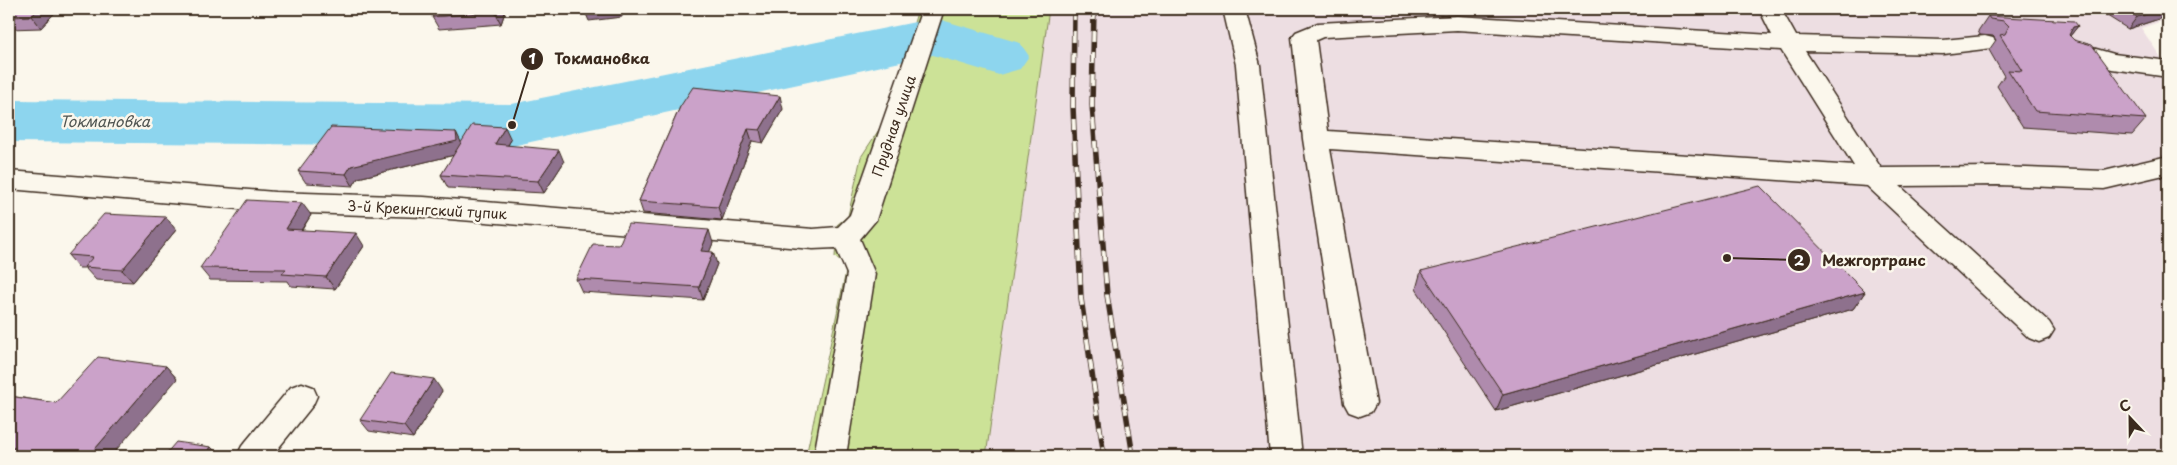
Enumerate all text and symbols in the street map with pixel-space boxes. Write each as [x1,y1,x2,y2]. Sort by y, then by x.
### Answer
callout: Токмановка [520,44,660,74]
text: 1 [528,46,536,69]
text: Токмановка [554,46,650,69]
street label: Прудная улица [866,72,921,179]
water label: Токмановка [60,109,151,132]
street label: 3-й Крекингский тупик [347,195,508,224]
callout: Межгортранс [1787,245,1935,275]
text: 2 [1794,248,1805,271]
text: Межгортранс [1822,248,1926,271]
north arrow [2104,392,2154,442]
text: С [2116,394,2134,417]

